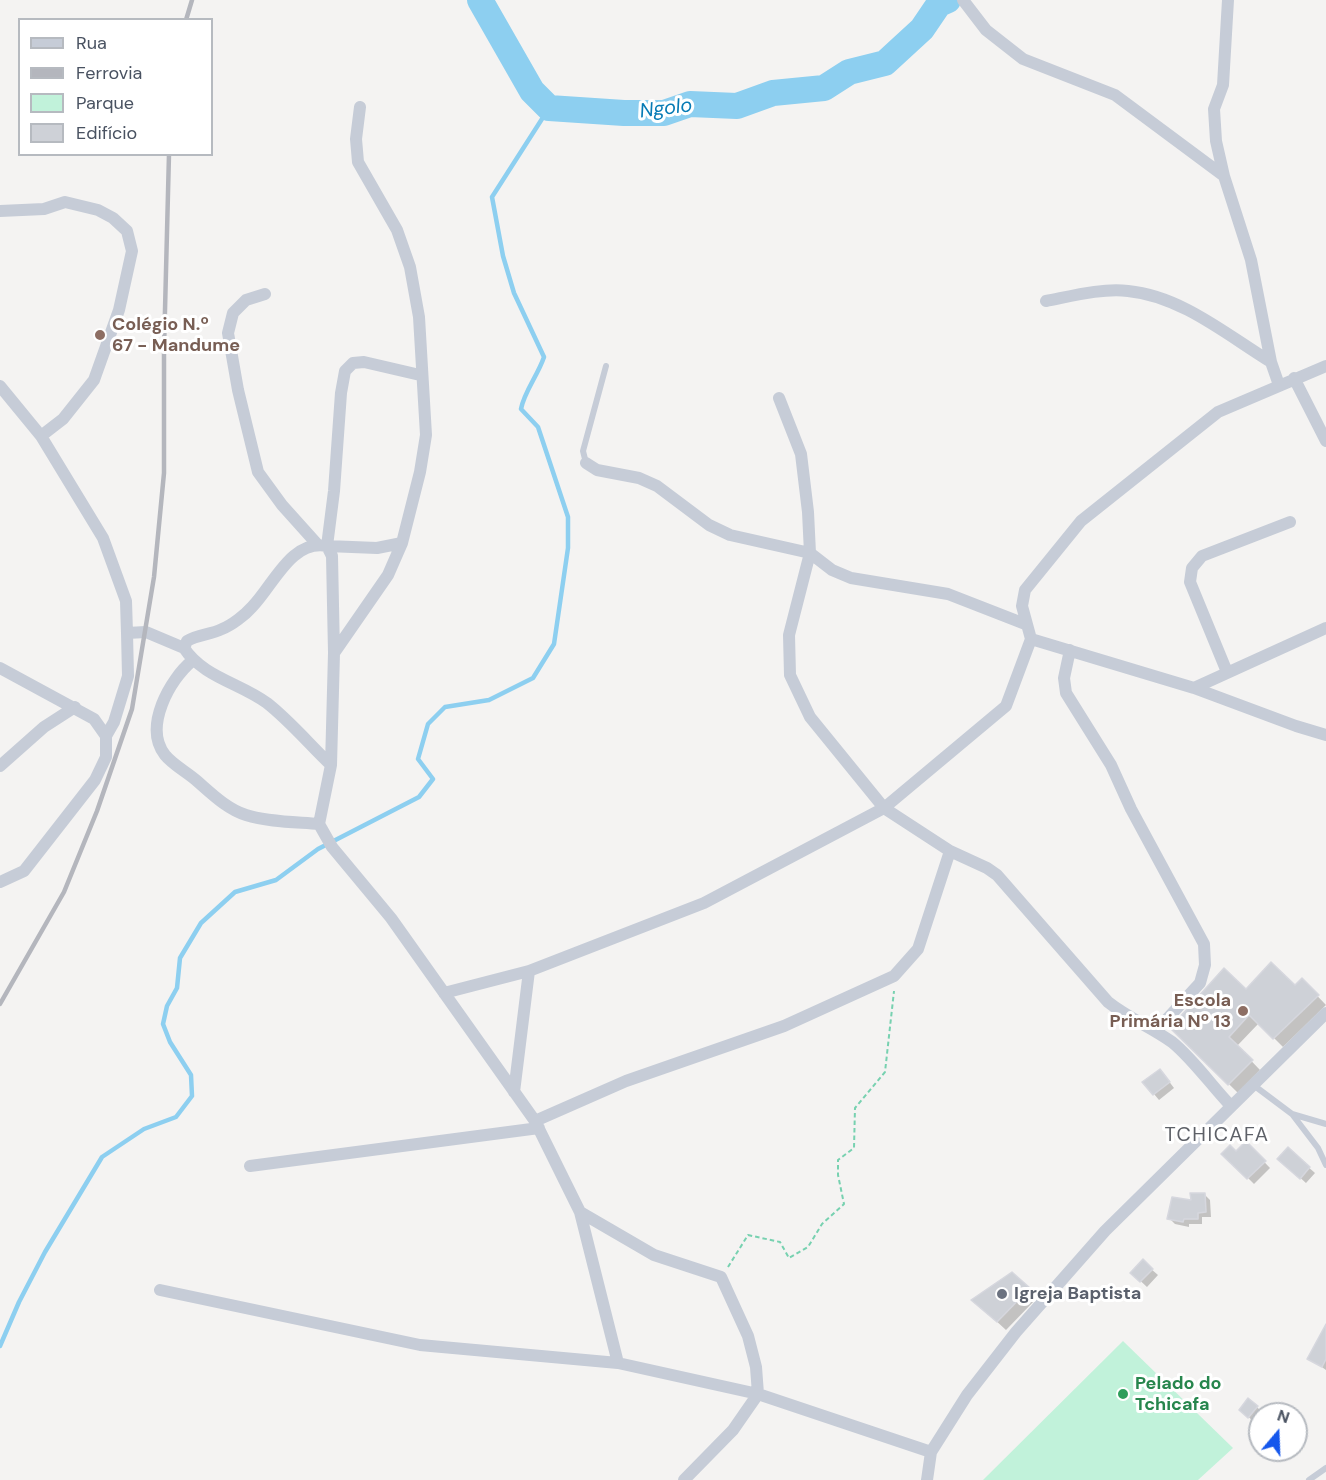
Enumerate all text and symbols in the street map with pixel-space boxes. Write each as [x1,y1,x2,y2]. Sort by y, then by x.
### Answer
legend [18,18,213,156]
text: Rua [76,31,107,55]
text: Ferrovia [76,61,142,85]
text: Parque [76,91,134,115]
water label: Ngolo [638,94,694,124]
text: Edifício [76,121,137,145]
place label: Colégio N.º 67 - Mandume [112,314,240,356]
marker: Colégio N.º 67 - Mandume [93,328,107,342]
place label: Escola Primária Nº 13 [1110,990,1231,1032]
marker: Escola Primária Nº 13 [1236,1004,1250,1018]
district label: TCHICAFA [1165,1124,1269,1148]
place label: Igreja Baptista [1014,1283,1141,1305]
marker: Igreja Baptista [995,1287,1009,1301]
place label: Pelado do Tchicafa [1135,1373,1222,1416]
marker: Pelado do Tchicafa [1116,1387,1130,1401]
north arrow [1248,1402,1308,1462]
text: N [1274,1405,1292,1428]

